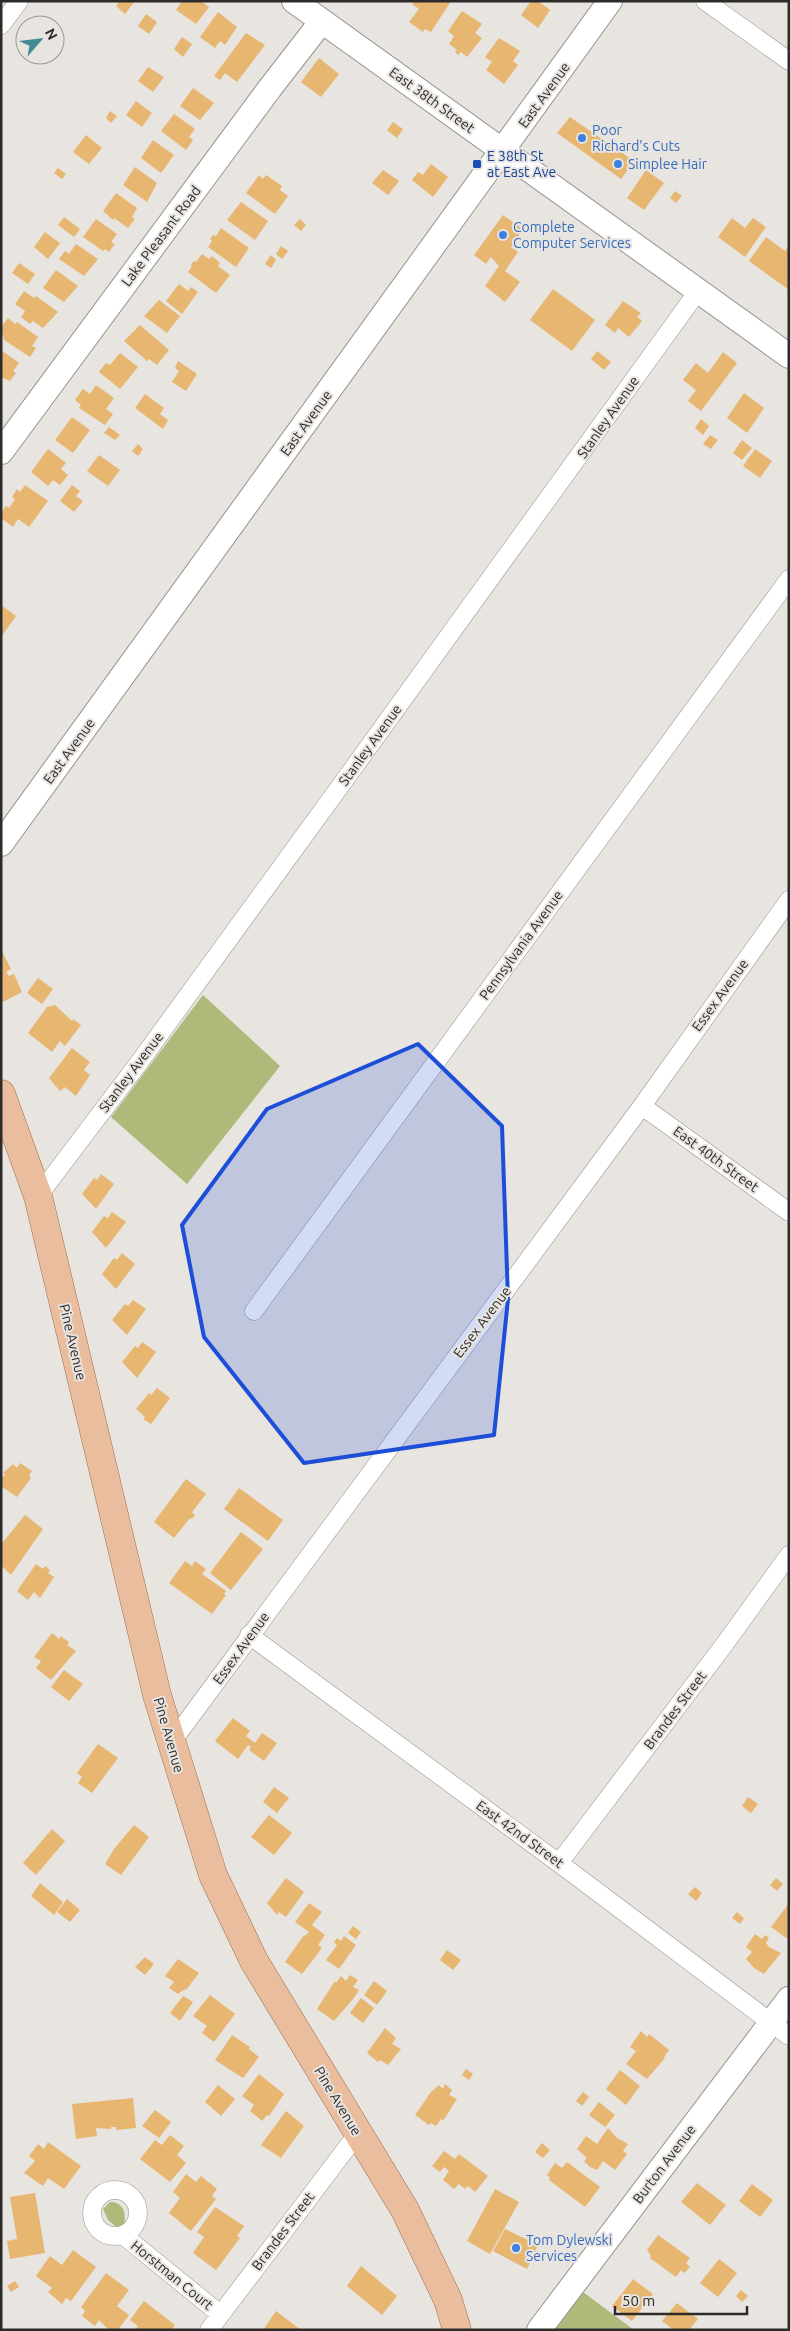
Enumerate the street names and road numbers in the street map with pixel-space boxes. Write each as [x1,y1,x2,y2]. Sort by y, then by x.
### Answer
street label: East Avenue [515,59,573,131]
street label: East 38th Street [386,64,478,137]
street label: Lake Pleasant Road [118,183,204,289]
street label: Stanley Avenue [574,373,642,461]
street label: East Avenue [277,387,335,459]
street label: Stanley Avenue [335,701,405,789]
street label: East Avenue [40,715,98,787]
street label: Pennsylvania Avenue [476,887,566,1003]
street label: Essex Avenue [688,956,752,1034]
street label: Stanley Avenue [96,1029,166,1115]
street label: East 40th Street [670,1123,762,1196]
street label: Essex Avenue [450,1283,514,1361]
street label: Pine Avenue [56,1302,90,1382]
street label: Essex Avenue [209,1609,273,1687]
street label: Brandes Street [640,1667,710,1752]
street label: Pine Avenue [151,1695,187,1775]
street label: East 42nd Street [473,1797,567,1871]
street label: Pine Avenue [311,2064,365,2138]
street label: Burton Avenue [629,2122,699,2206]
street label: Brandes Street [248,2188,318,2273]
street label: Horstman Court [128,2237,217,2313]

